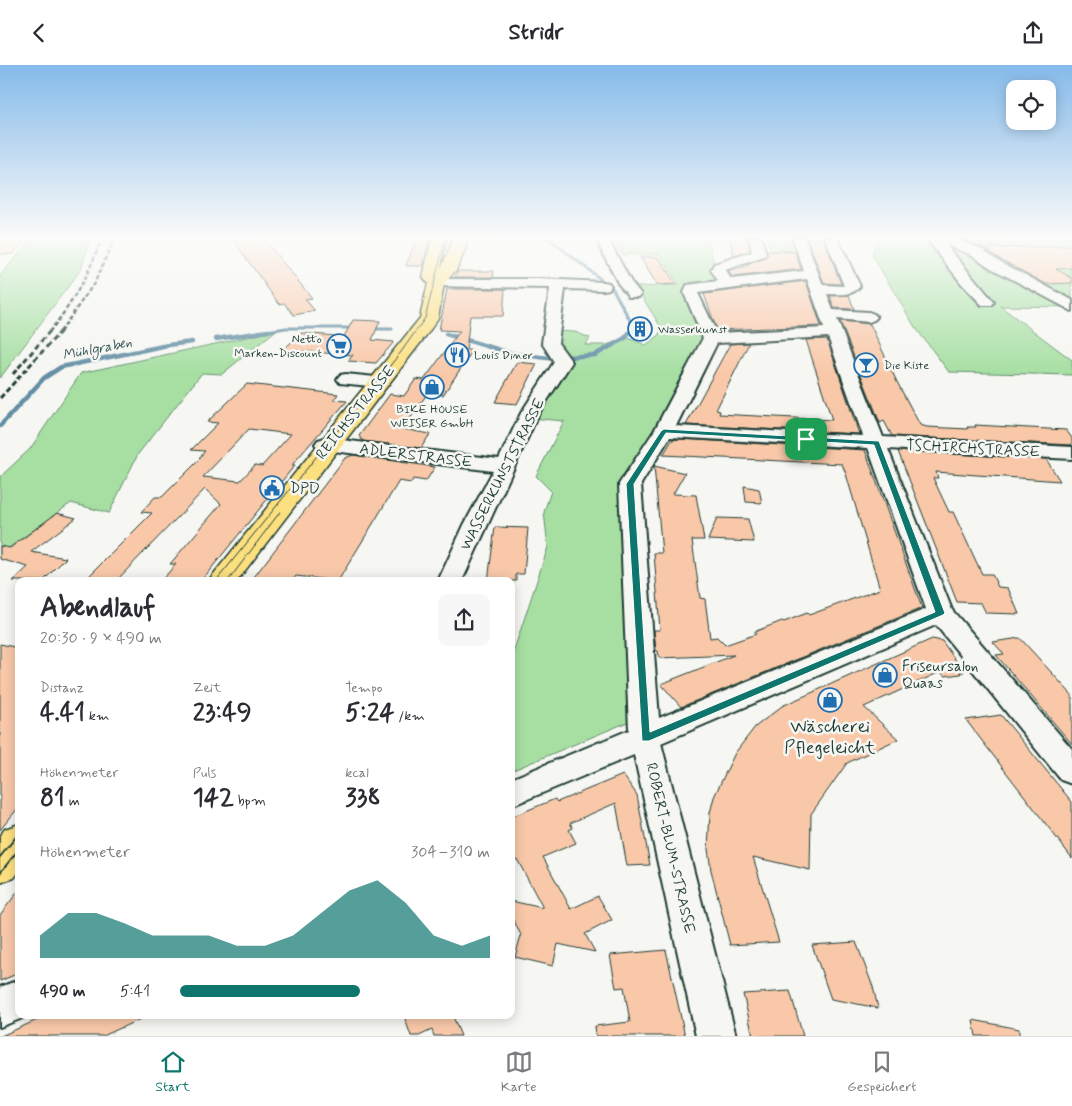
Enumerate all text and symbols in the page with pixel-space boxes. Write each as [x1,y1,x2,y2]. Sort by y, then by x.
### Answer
icon: back [25,19,53,47]
text: Stridr [509,19,563,47]
icon: share [1019,19,1047,47]
map controls [1006,80,1056,130]
button: locate [1006,80,1056,130]
building icon: Wasserkunst [627,316,653,342]
place label: Wasserkunst [658,322,728,338]
place label: Netto Marken-Discount [234,332,323,362]
water label: Mühlgraben [61,333,134,366]
supermarket icon: Netto Marken-Discount [326,333,352,359]
restaurant icon: Louis Diner [444,342,470,368]
place label: Louis Diner [474,348,533,364]
bar icon: Die Kiste [853,352,879,378]
place label: Die Kiste [884,358,929,374]
street label: REICHSSTRASSE [312,361,400,464]
shop icon: BIKE HOUSE WEISER GmbH [419,374,445,400]
street label: WASSERKUNSTSTRASSE [456,395,550,554]
place label: BIKE HOUSE WEISER GmbH [390,402,474,432]
pin [785,418,827,460]
icon: arrive [792,425,820,453]
street label: TSCHIRCHSTRASSE [905,435,1041,463]
street label: ADLERSTRASSE [358,439,474,473]
public building icon: DPD [259,475,285,501]
place label: DPD [290,479,320,499]
text: Abendlauf [40,590,155,627]
button: share [438,594,490,646]
text: 20:30 · 9 × 490 m [40,628,162,649]
place label: Friseursalon Quaas [902,657,978,694]
shop icon: Friseursalon Quaas [872,662,898,688]
text: Distanz [40,679,84,697]
text: Zeit [193,679,221,697]
text: Tempo [345,679,382,697]
shop icon: Wäscherei Pflegeleicht [817,687,843,713]
text: 4.41 [40,697,85,730]
text: 23:49 [193,697,252,730]
text: 5:24 [345,697,394,730]
text: km [85,707,109,725]
text: /km [394,707,425,725]
place label: Wäscherei Pflegeleicht [784,715,876,760]
street label: ROBERT-BLUM-STRASSE [641,761,699,936]
text: Höhenmeter [40,764,118,782]
text: Puls [193,764,216,782]
text: kcal [345,764,369,782]
text: 81 [40,782,65,815]
text: 142 [193,782,234,815]
text: 338 [345,782,381,815]
text: m [65,792,80,810]
text: bpm [234,792,266,810]
text: Höhenmeter [40,842,130,863]
text: 304–310 m [411,842,490,863]
text: 490 m [40,981,86,1002]
text: 5:41 [120,981,150,1002]
tab: Start [155,1048,190,1096]
tab: Karte [501,1048,537,1096]
tab: Gespeichert [847,1048,917,1096]

